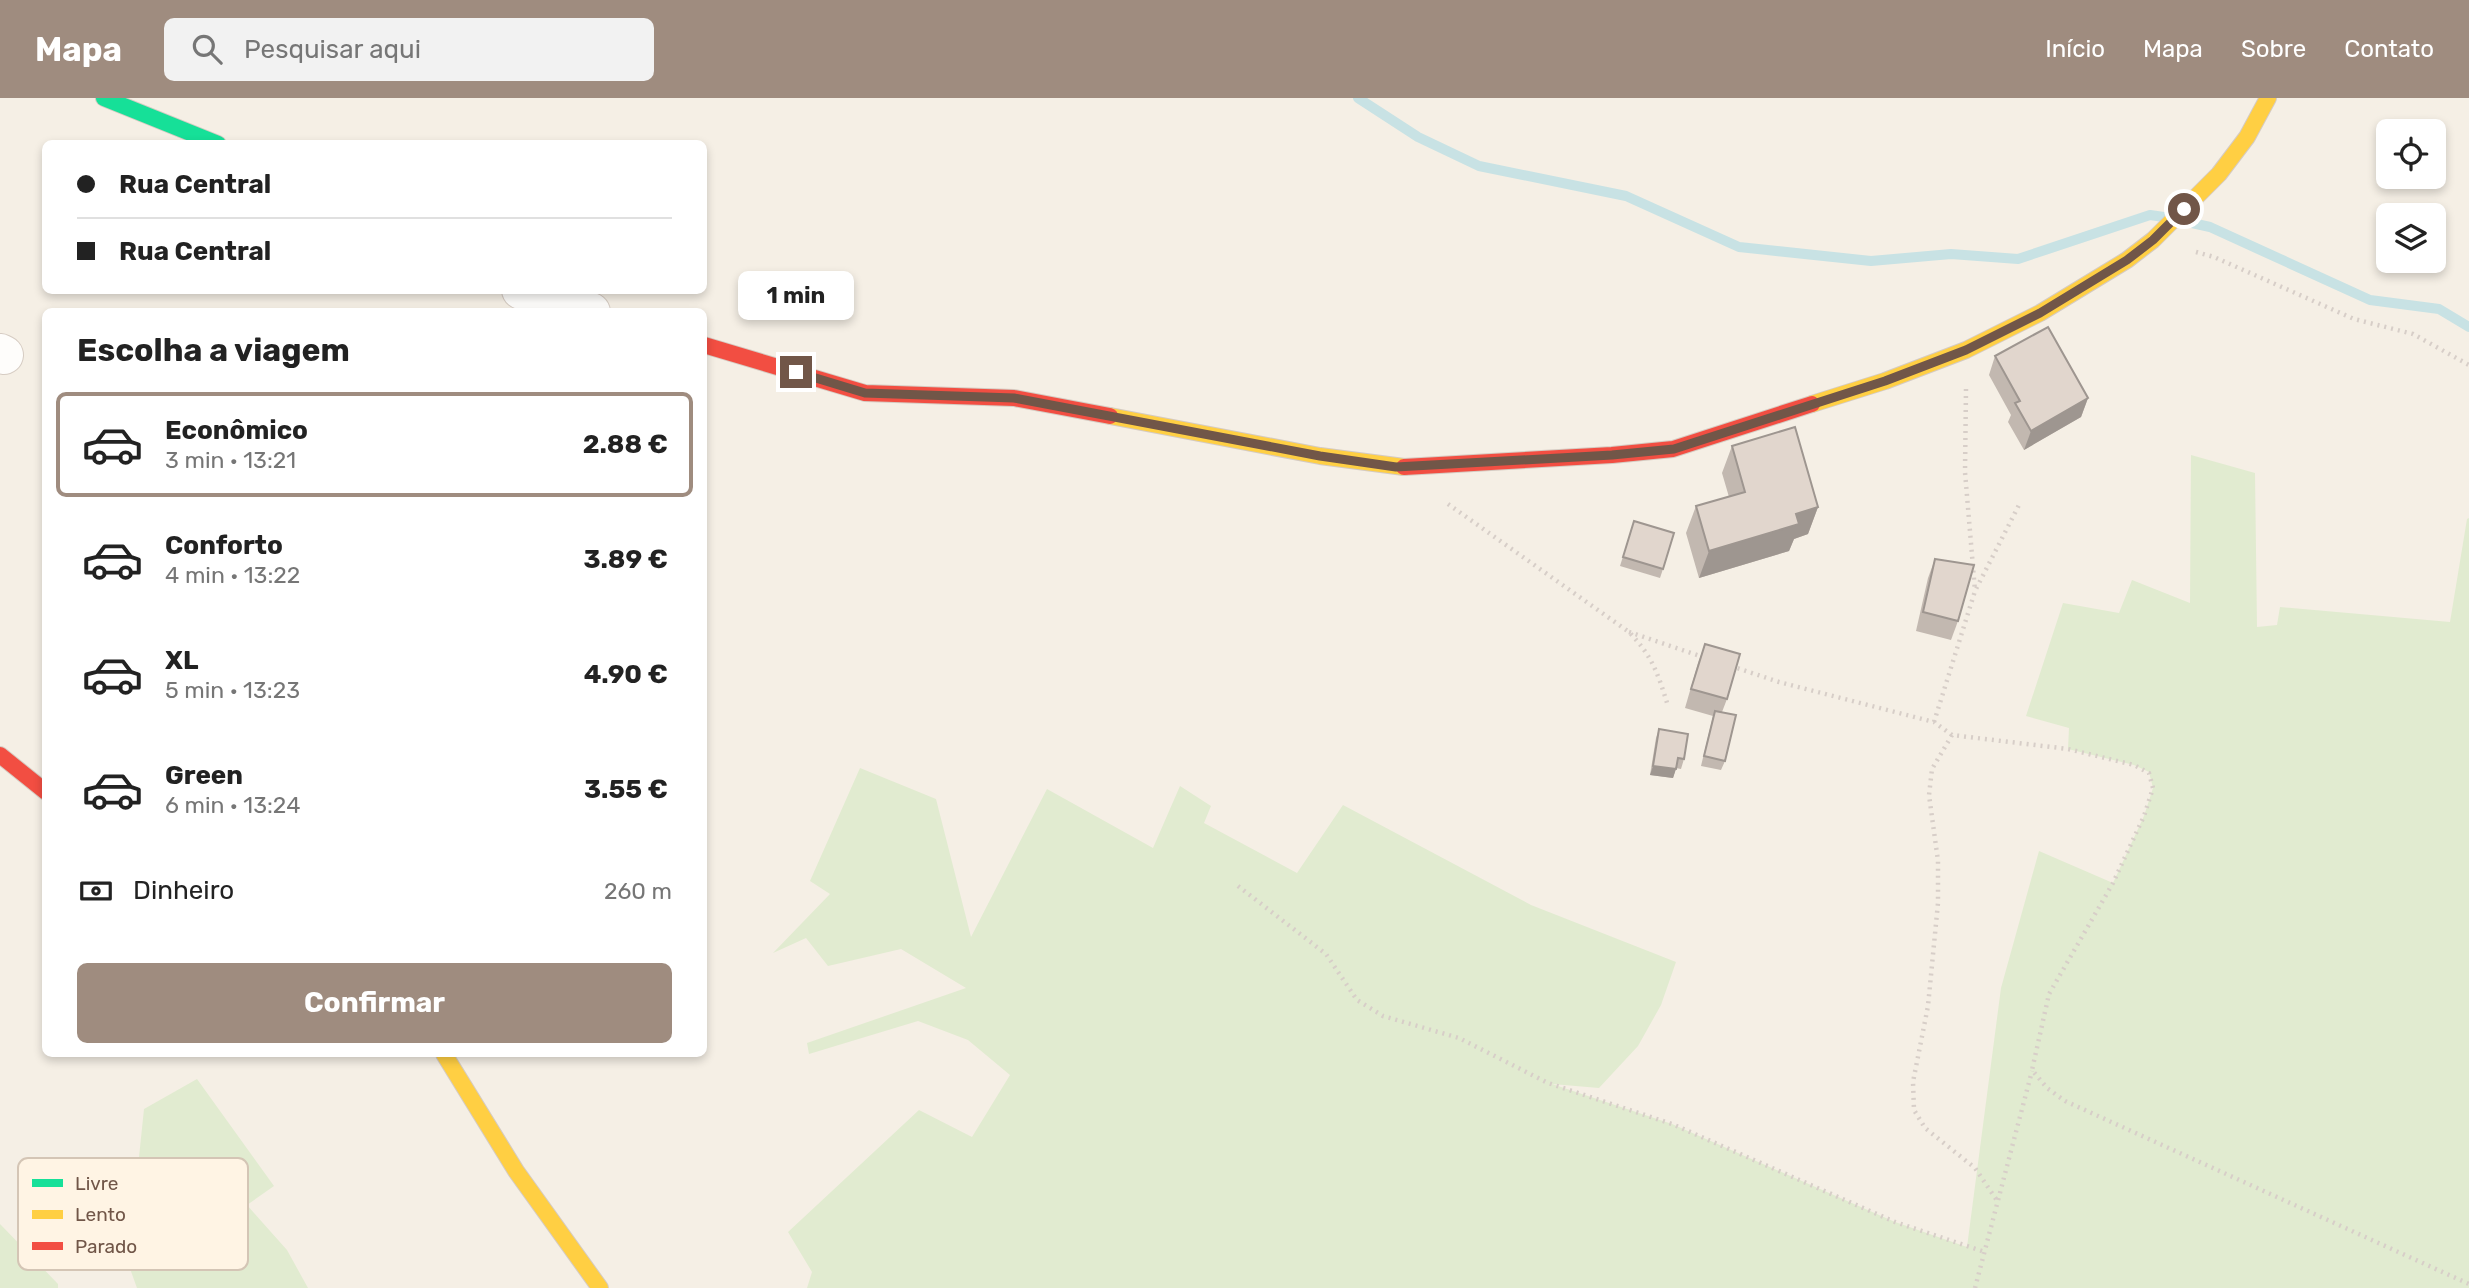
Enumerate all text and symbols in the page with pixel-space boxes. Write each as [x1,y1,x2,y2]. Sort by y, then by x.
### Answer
search box [164,18,654,81]
text: Mapa [35,30,122,69]
icon: search [188,30,226,68]
text: Pesquisar aqui [244,34,421,65]
text: Início [2045,35,2105,63]
text: Mapa [2143,35,2203,63]
text: Sobre [2241,35,2306,63]
text: Contato [2344,35,2434,63]
map controls [2376,119,2446,273]
button: locate [2376,119,2446,189]
text: Rua Central [119,169,271,200]
route start [2168,193,2200,225]
button: layers [2376,203,2446,273]
text: Rua Central [119,236,271,267]
callout: 1 min [738,271,854,320]
text: 1 min [767,281,825,309]
text: Escolha a viagem [77,331,350,369]
route end [780,356,812,388]
icon: car [81,413,144,476]
text: Econômico [165,415,308,446]
text: 2.88 € [583,429,668,460]
text: 3 min · 13:21 [165,446,296,474]
icon: car [81,528,144,591]
text: Conforto [165,530,283,561]
text: 3.89 € [583,544,668,575]
text: 4 min · 13:22 [165,561,300,589]
icon: car [81,643,144,706]
text: XL [165,645,198,676]
text: 4.90 € [584,659,668,690]
text: 5 min · 13:23 [165,676,300,704]
icon: car [81,758,144,821]
text: Green [165,760,243,791]
text: 3.55 € [584,774,668,805]
text: 6 min · 13:24 [165,791,300,819]
icon: cash [77,872,115,910]
text: Dinheiro [133,875,234,906]
text: 260 m [604,877,672,905]
button: Confirmar [77,963,672,1043]
legend [18,1158,248,1270]
text: Livre [75,1172,119,1195]
text: Lento [75,1203,126,1226]
text: Parado [75,1235,137,1258]

